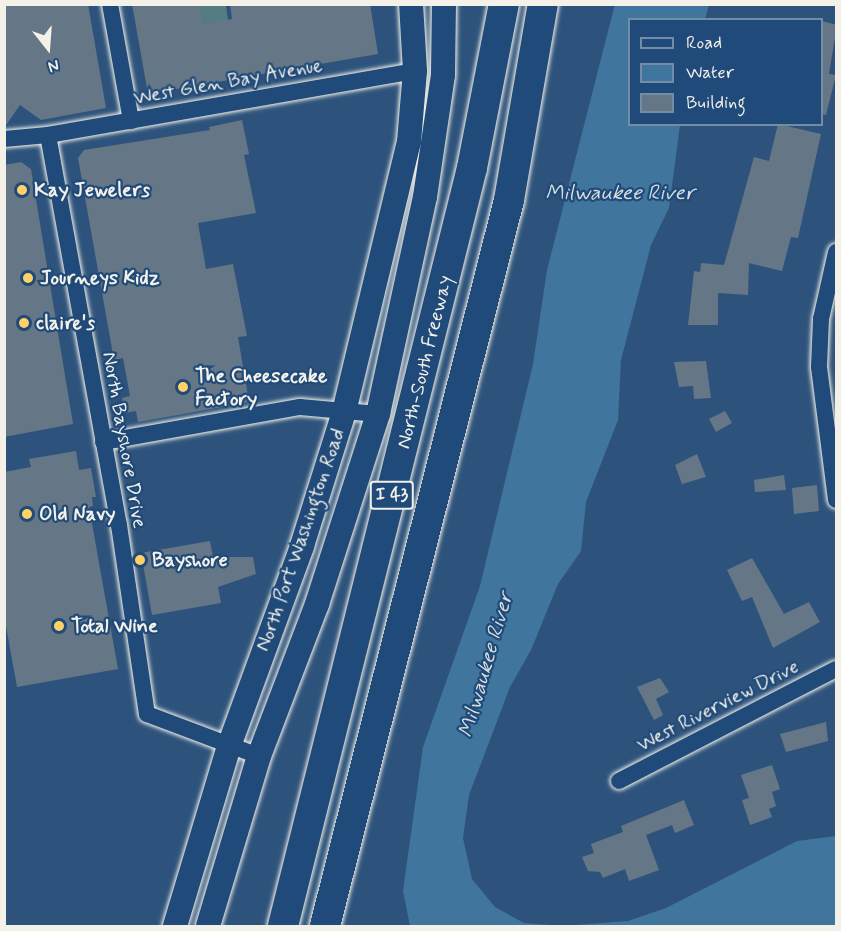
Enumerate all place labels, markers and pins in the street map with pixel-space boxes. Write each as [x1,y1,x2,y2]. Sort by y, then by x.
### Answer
place label: Kay Jewelers [34,178,148,202]
marker: Kay Jewelers [15,183,29,197]
place label: Journeys Kidz [40,266,162,290]
marker: Journeys Kidz [21,271,35,285]
place label: claire's [36,311,95,335]
marker: claire's [17,316,31,330]
place label: The Cheesecake Factory [195,364,330,411]
marker: The Cheesecake Factory [176,380,190,394]
place label: Old Navy [39,502,115,526]
marker: Old Navy [20,507,34,521]
place label: Bayshore [152,548,228,572]
marker: Bayshore [133,553,147,567]
place label: Total Wine [71,614,157,638]
marker: Total Wine [52,619,66,633]

